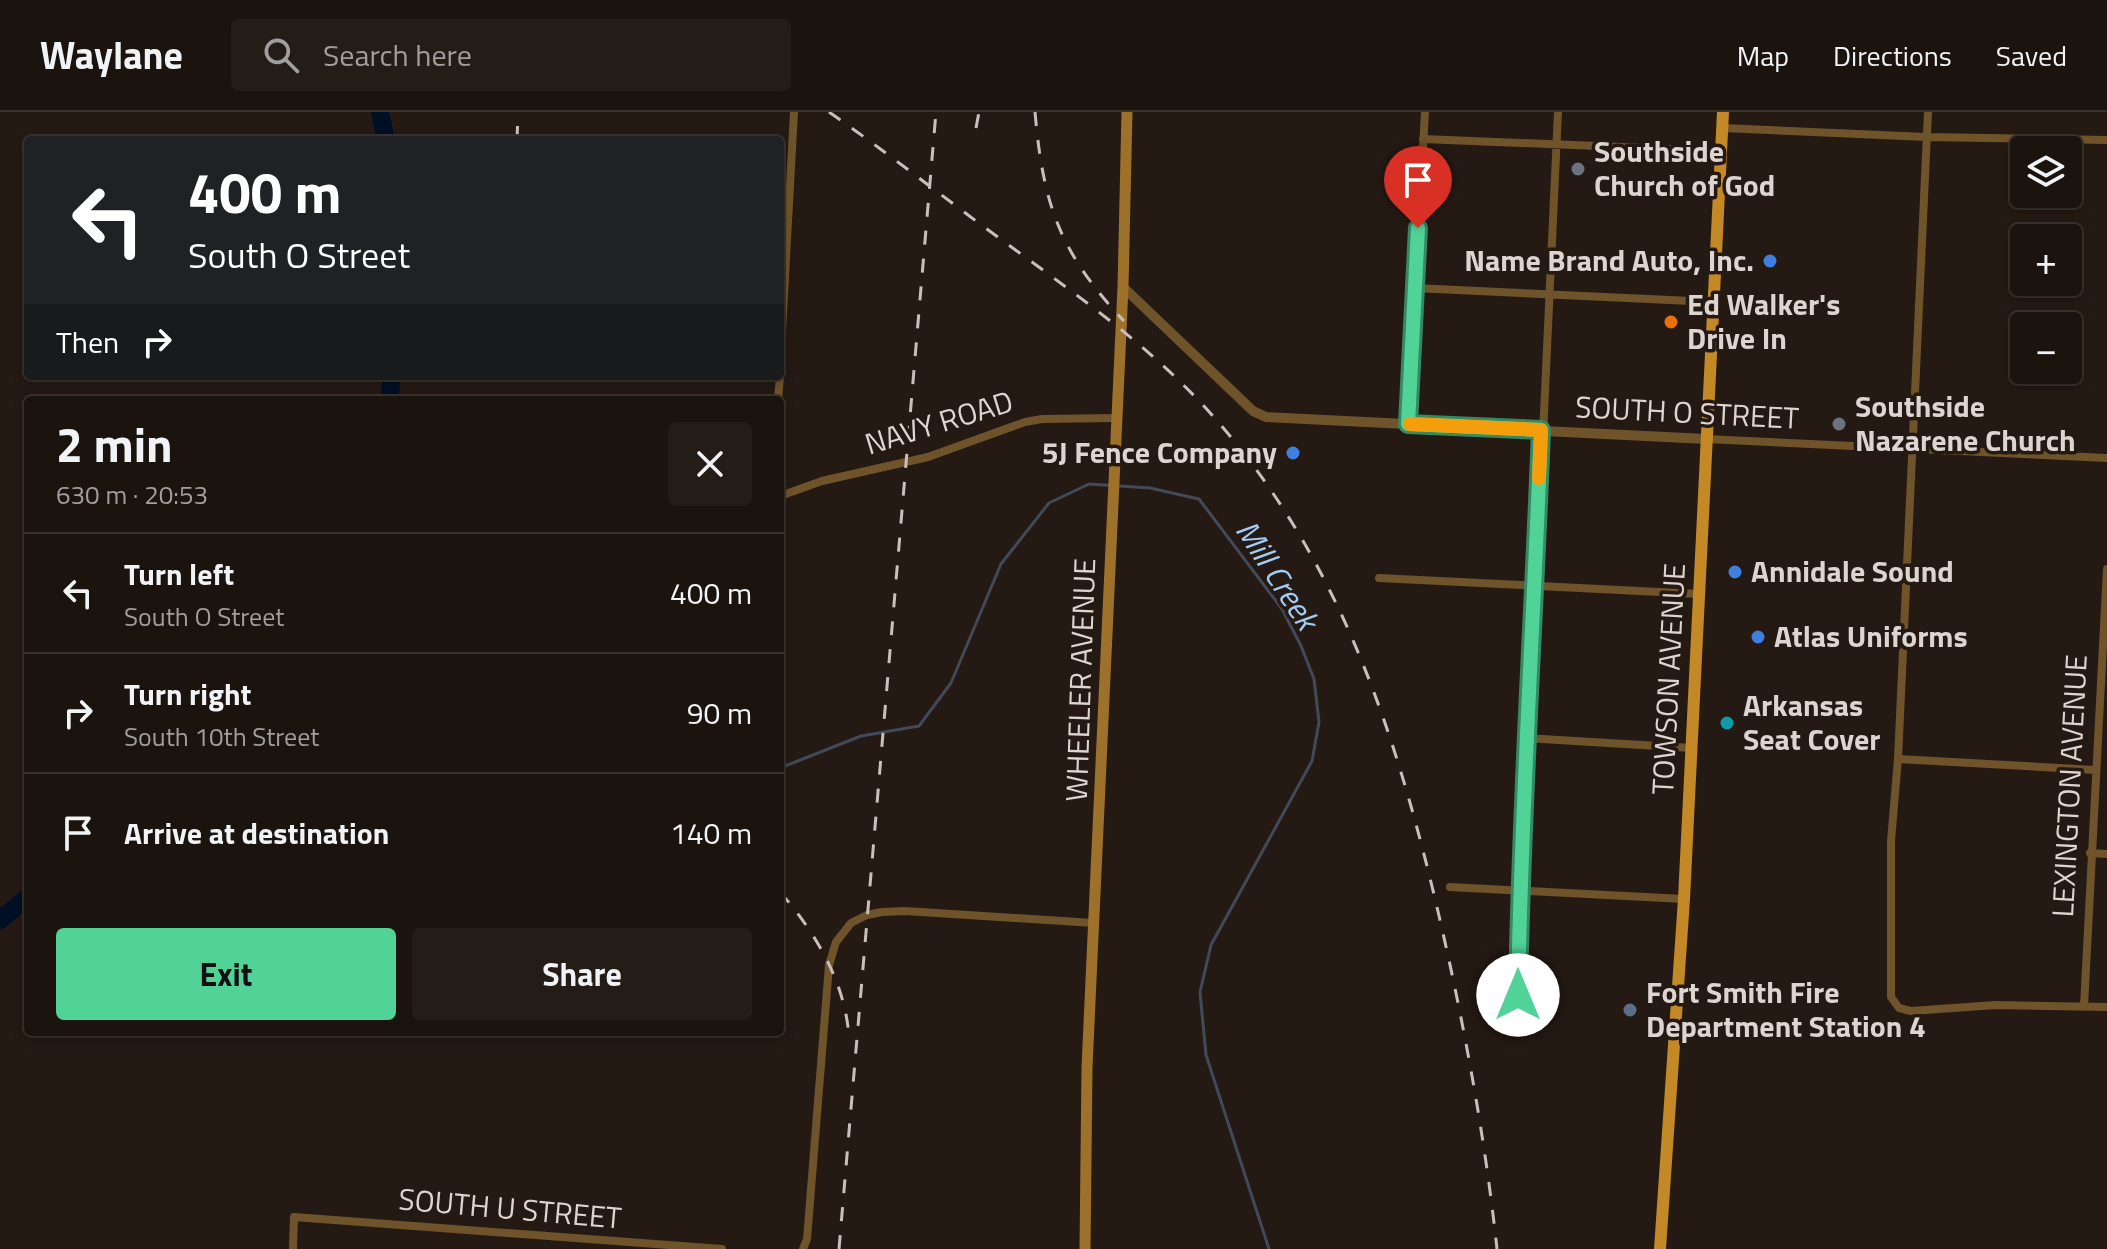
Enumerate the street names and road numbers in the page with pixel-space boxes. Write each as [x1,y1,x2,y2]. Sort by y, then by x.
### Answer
street label: NAVY ROAD [859,378,1018,466]
street label: SOUTH O STREET [1574,383,1800,441]
street label: WHEELER AVENUE [1053,558,1107,802]
street label: TOWSON AVENUE [1639,562,1697,796]
street label: LEXINGTON AVENUE [2039,653,2099,918]
street label: SOUTH U STREET [397,1175,624,1241]

